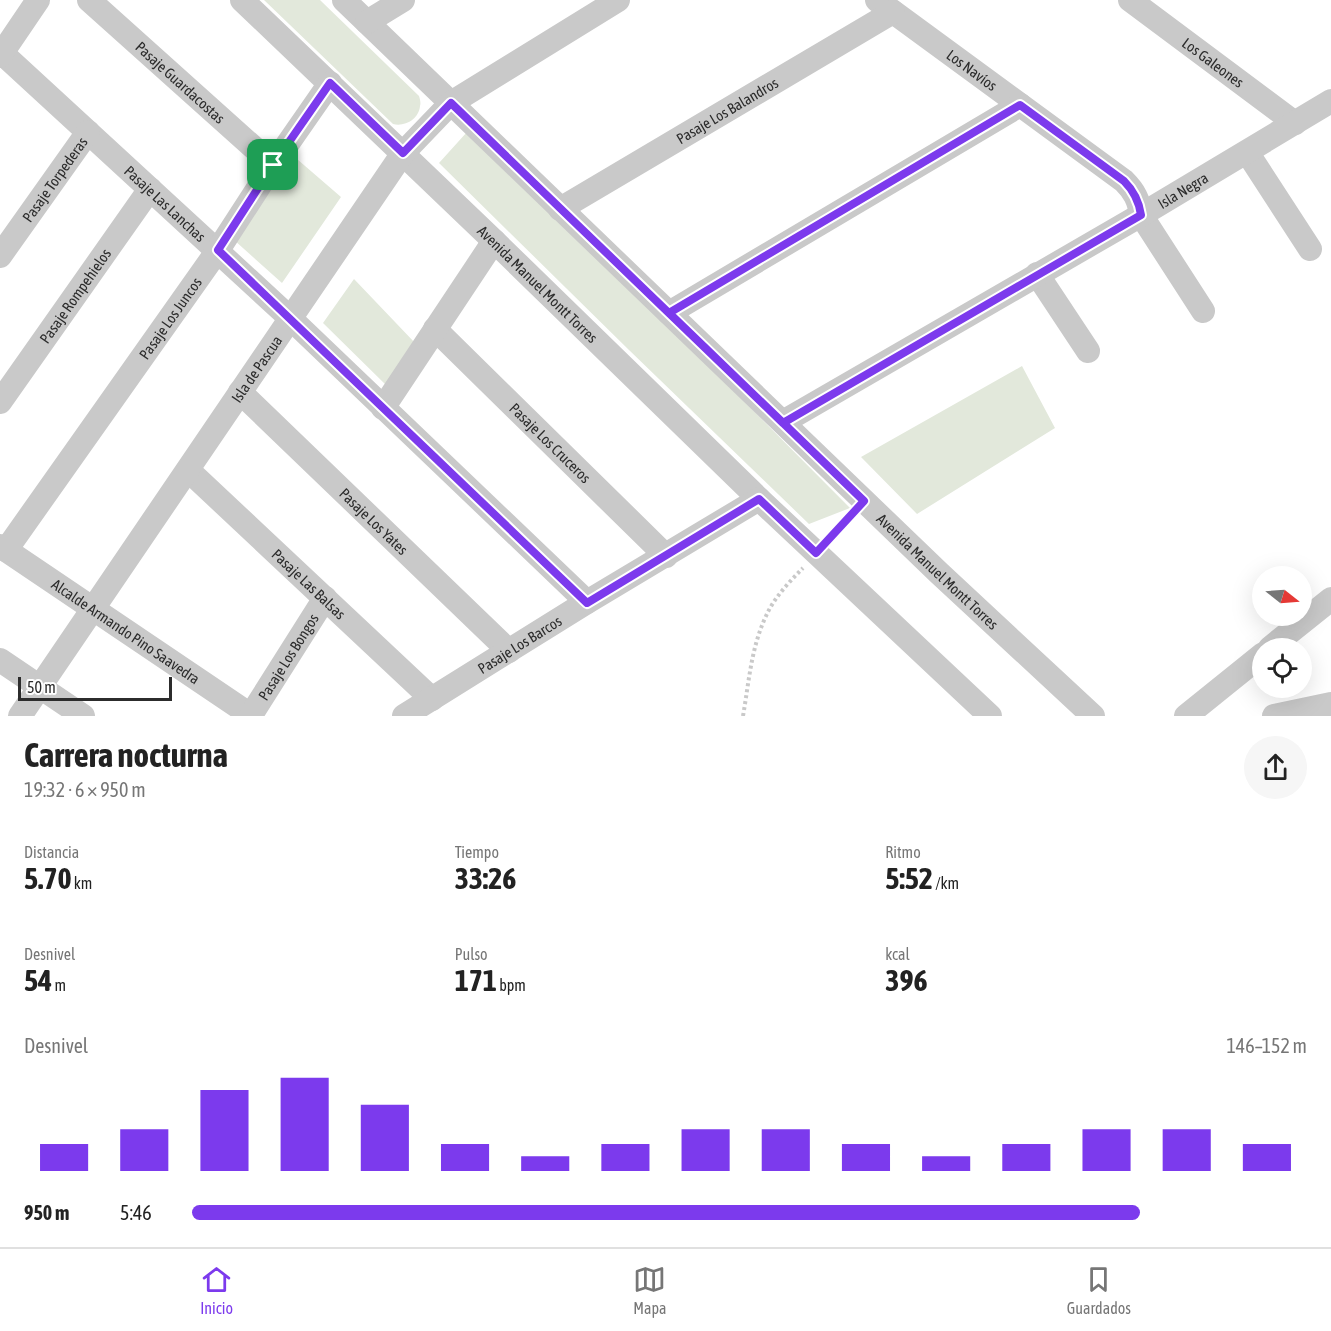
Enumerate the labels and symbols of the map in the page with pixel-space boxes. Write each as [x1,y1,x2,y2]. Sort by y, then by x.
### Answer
street label: Los Galeones [1179,34,1247,91]
street label: Pasaje Guardacostas [132,38,229,126]
street label: Los Navíos [944,46,1001,94]
street label: Pasaje Los Balandros [673,74,781,147]
street label: Pasaje Torpederas [19,134,90,225]
pin [247,139,298,190]
street label: Pasaje Las Lanchas [121,162,209,245]
street label: Isla Negra [1154,169,1211,212]
street label: Avenida Manuel Montt Torres [474,222,601,346]
street label: Pasaje Rompehielos [36,245,114,346]
street label: Pasaje Los Juncos [135,274,205,362]
street label: Isla de Pascua [227,332,285,405]
street label: Pasaje Los Cruceros [507,399,594,486]
street label: Pasaje Los Yates [336,484,412,558]
street label: Avenida Manuel Montt Torres [874,510,1002,632]
street label: Pasaje Las Balsas [269,545,349,622]
north arrow [1252,566,1312,626]
street label: Alcalde Armando Pino Saavedra [49,575,203,687]
street label: Pasaje Los Bongos [254,610,321,703]
street label: Pasaje Los Barcos [474,612,564,677]
scale bar [18,674,172,702]

